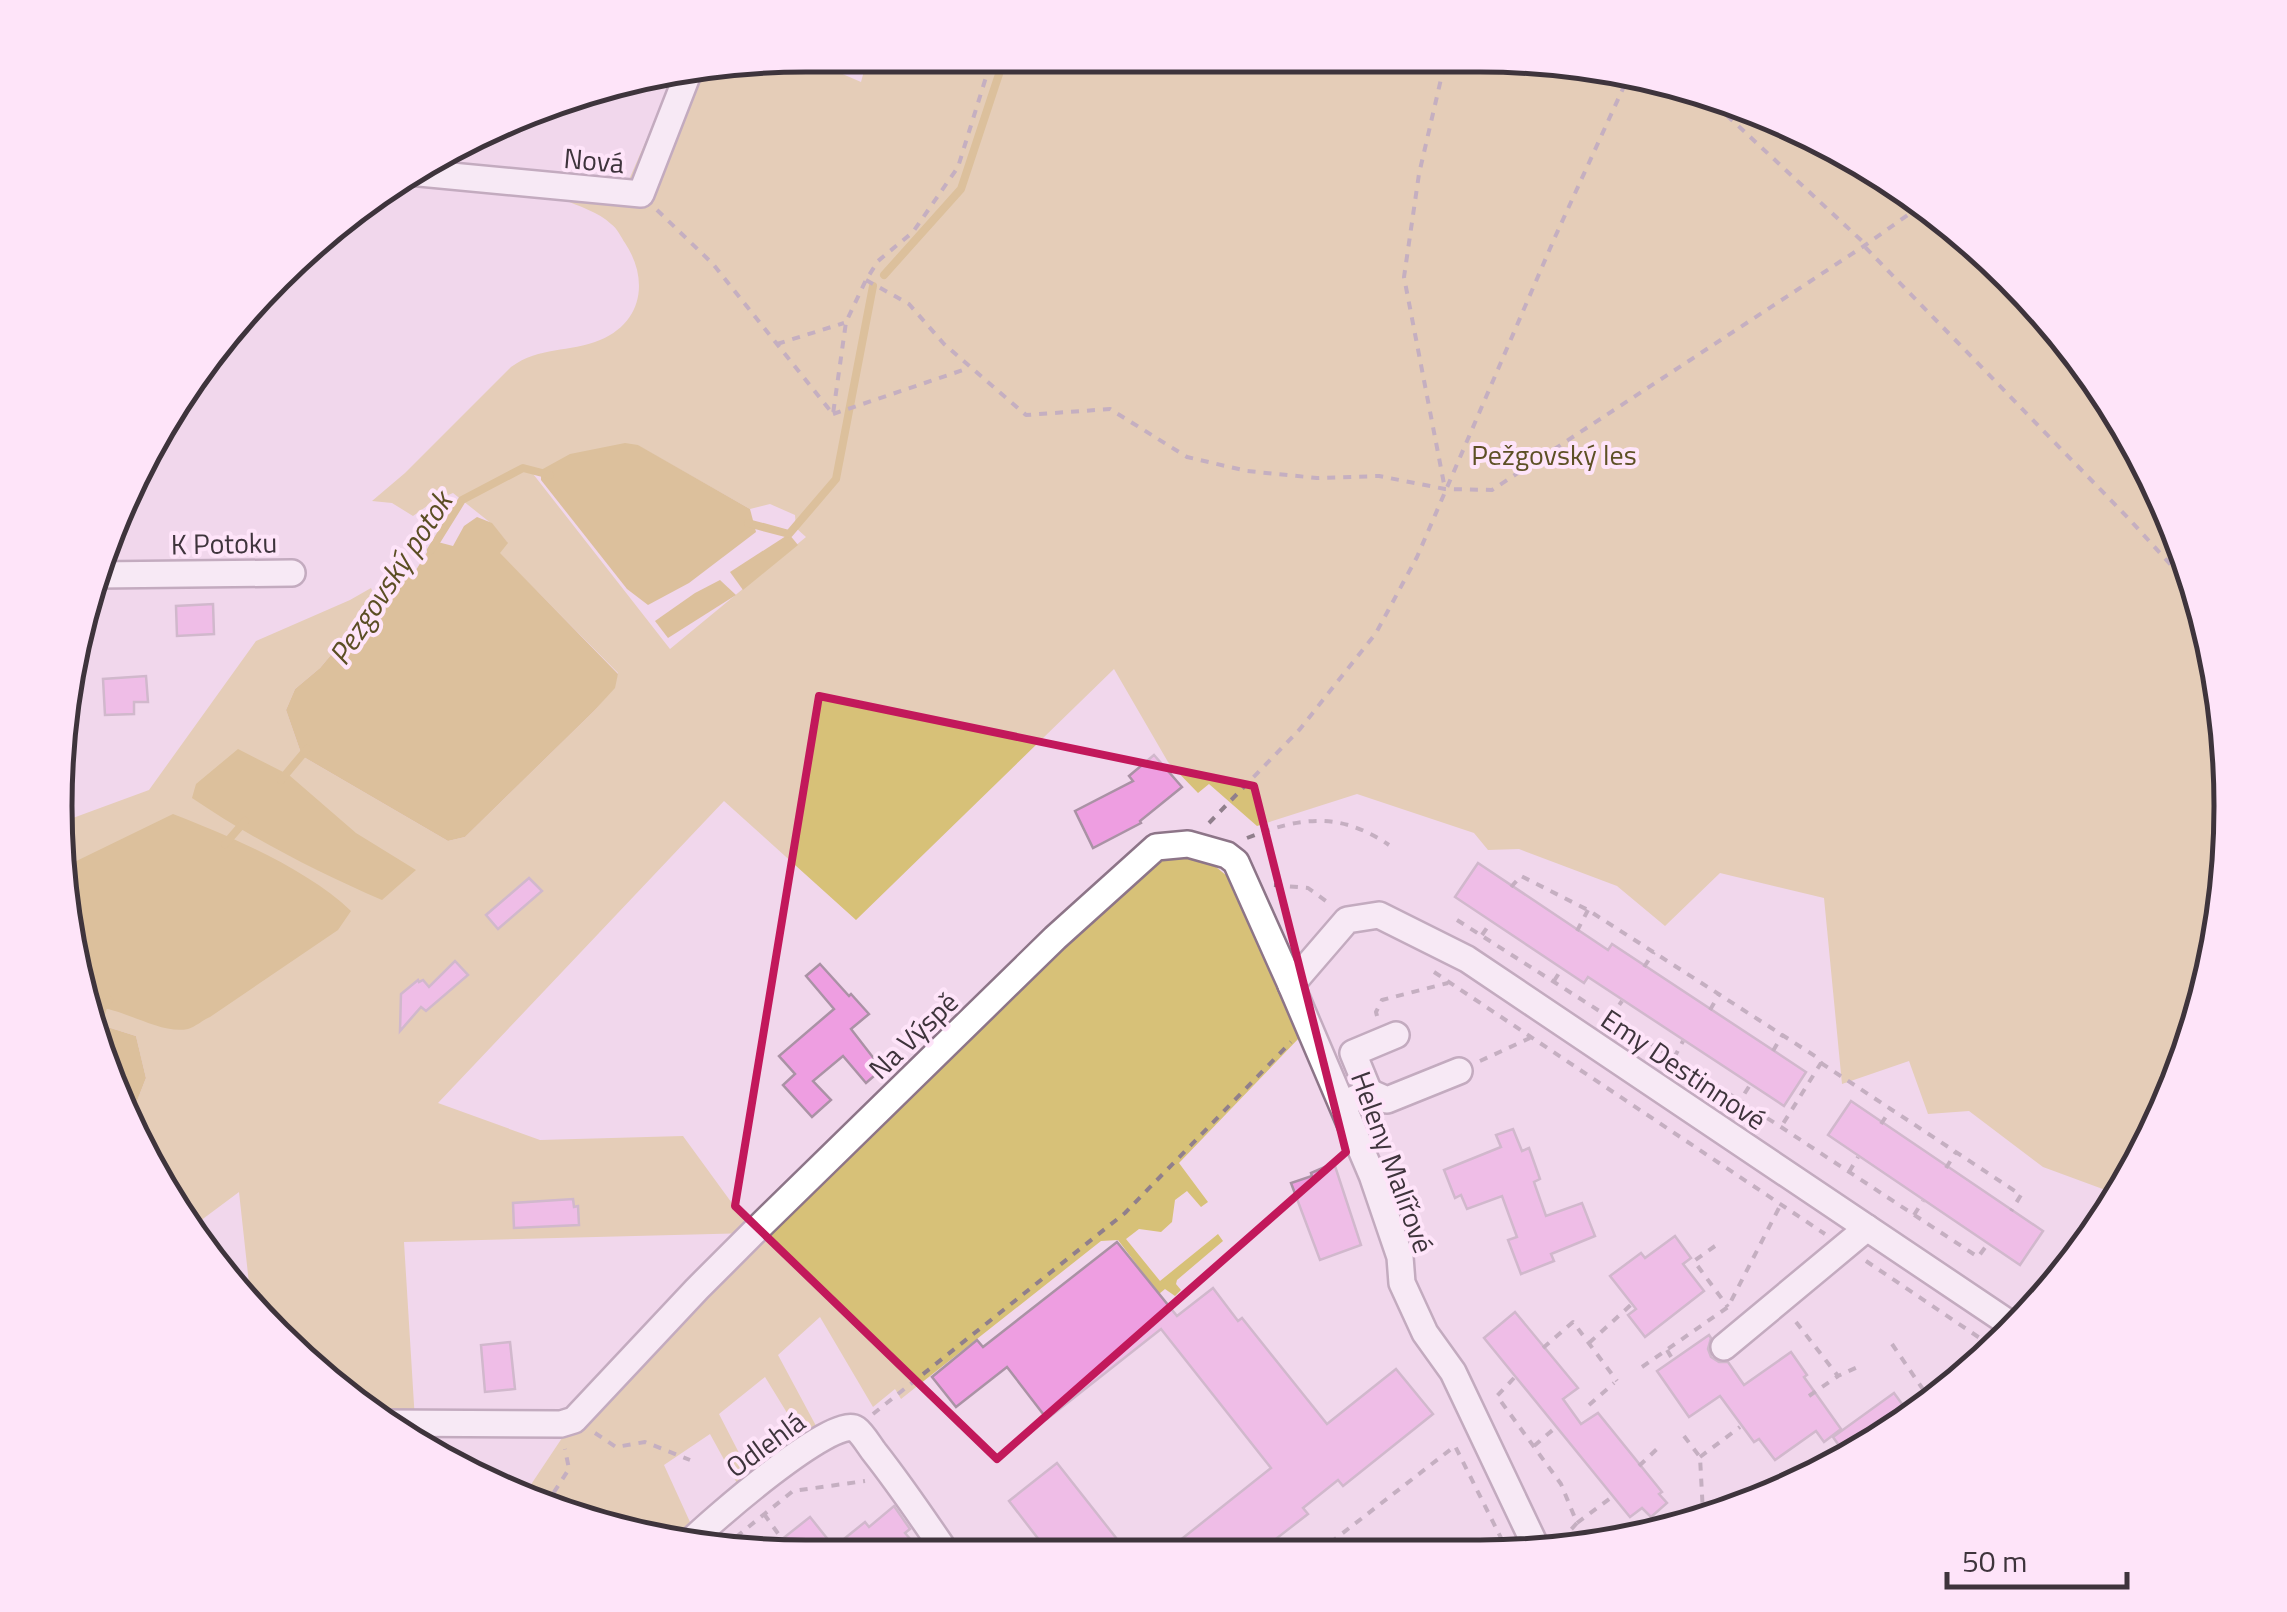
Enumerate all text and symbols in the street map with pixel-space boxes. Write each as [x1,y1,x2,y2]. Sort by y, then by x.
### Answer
street label: Nová [562,136,626,184]
park label: Pežgovský les [1471,433,1637,476]
water label: Pezgovský potok [317,479,465,674]
street label: K Potoku [171,521,277,565]
street label: Na Výspě [858,981,968,1089]
street label: Emy Destinnové [1593,998,1775,1140]
street label: Heleny Malířové [1340,1065,1446,1259]
street label: Odlehlá [716,1400,814,1488]
scale bar [1947,1527,2127,1589]
text: 50 m [1962,1538,2027,1584]

